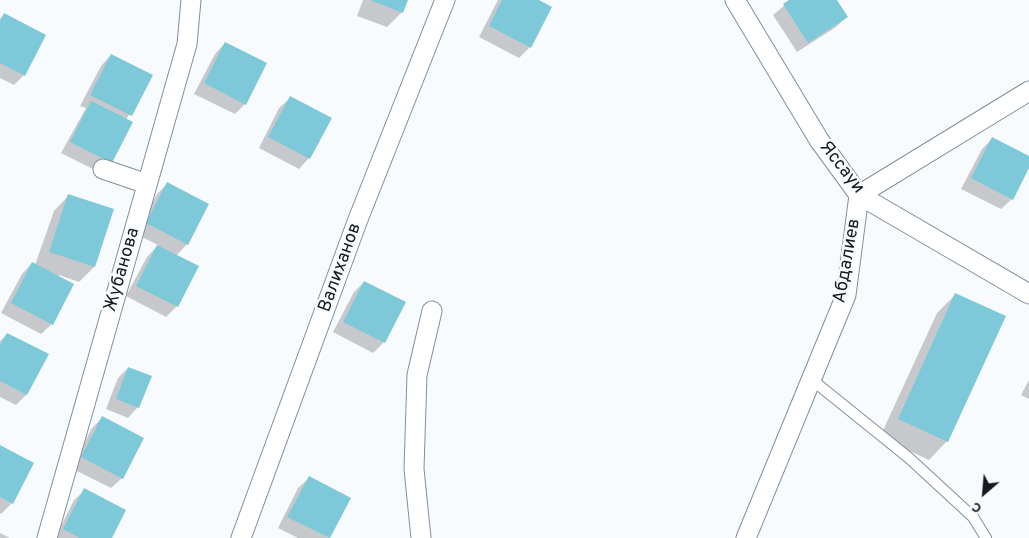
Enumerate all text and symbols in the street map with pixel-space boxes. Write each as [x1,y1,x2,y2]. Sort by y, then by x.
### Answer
street label: Яссауи [814,137,868,199]
street label: Абдалиев [830,217,866,305]
street label: Валиханов [315,221,367,315]
street label: Жубанова [101,226,145,314]
north arrow [959,468,1009,518]
text: С [969,497,985,516]

